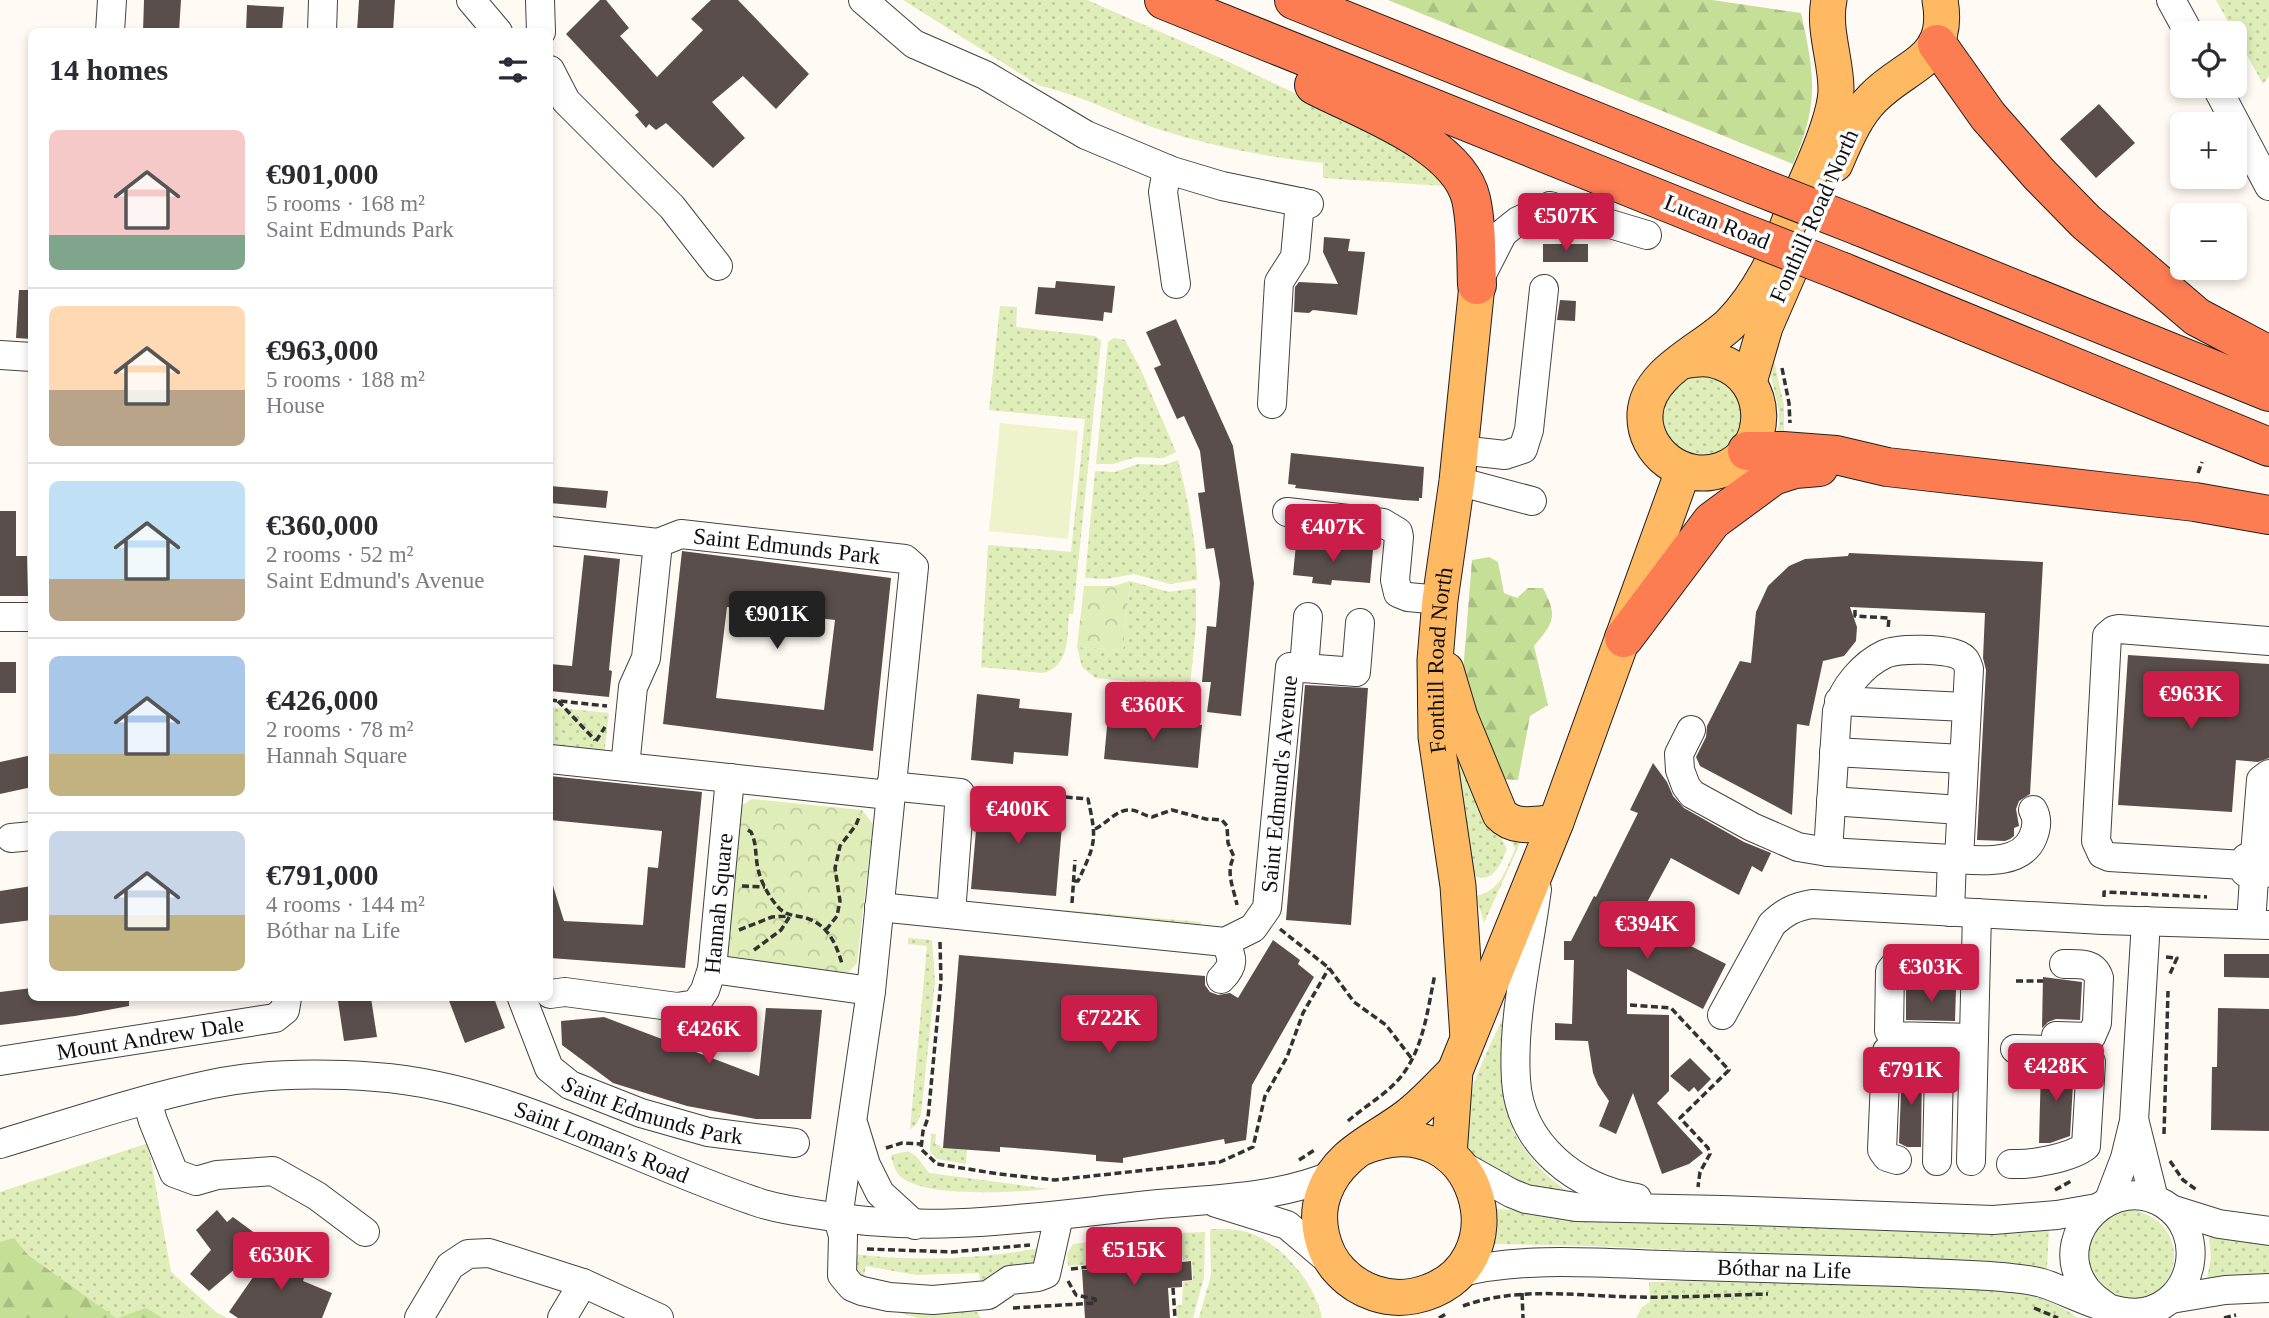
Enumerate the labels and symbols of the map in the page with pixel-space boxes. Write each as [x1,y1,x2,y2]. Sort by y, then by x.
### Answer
street label: Fonthill Road North [1765,125,1864,306]
street label: Lucan Road [1661,189,1774,255]
pin: €507K [1517,194,1615,253]
pin: €407K [1284,504,1382,564]
street label: Saint Edmunds Park [692,523,882,569]
street label: Fonthill Road North [1422,565,1457,755]
pin: €901K [728,592,826,651]
pin: €963K [2142,672,2240,731]
street label: Saint Edmund's Avenue [1256,674,1302,894]
pin: €360K [1104,682,1202,742]
pin: €400K [969,786,1067,846]
street label: Hannah Square [699,832,737,975]
pin: €394K [1598,902,1696,961]
pin: €303K [1882,944,1980,1004]
pin: €722K [1060,996,1158,1055]
pin: €426K [660,1006,758,1066]
street label: Mount Andrew Dale [55,1011,246,1064]
pin: €428K [2007,1044,2105,1103]
pin: €791K [1862,1048,1960,1107]
street label: Saint Edmunds Park [557,1071,745,1149]
street label: Saint Loman's Road [511,1096,693,1188]
pin: €515K [1085,1228,1183,1287]
pin: €630K [232,1232,330,1292]
street label: Bóthar na Life [1717,1254,1852,1283]

